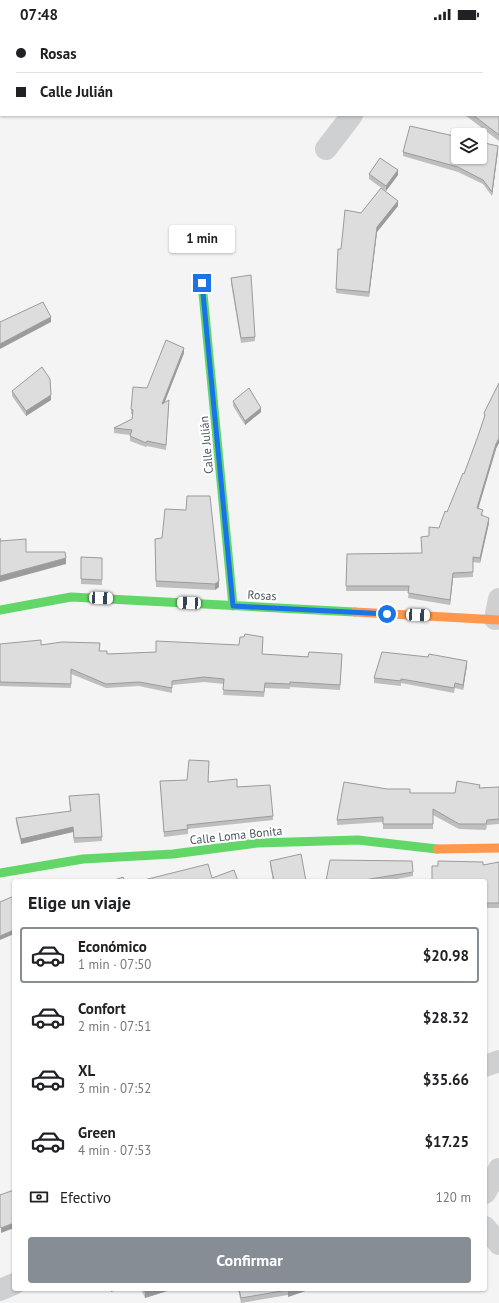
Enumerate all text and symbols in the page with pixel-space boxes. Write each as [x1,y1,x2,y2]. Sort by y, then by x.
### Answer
text: 07:48 [20,5,58,24]
text: Rosas [40,44,76,63]
text: Calle Julián [40,82,113,101]
map controls [451,128,487,164]
button: layers [451,128,487,164]
callout: 1 min [169,225,235,253]
text: 1 min [186,230,218,247]
route end [193,274,211,292]
street label: Calle Julián [196,415,216,475]
street label: Rosas [247,587,277,603]
car [89,591,113,605]
car [177,596,201,610]
route start [378,605,396,623]
car [406,608,430,622]
street label: Calle Loma Bonita [189,823,283,847]
text: Elige un viaje [28,891,131,914]
icon: car [30,937,66,973]
text: Económico [78,937,147,956]
text: $20.98 [423,946,469,965]
text: 1 min · 07:50 [78,956,151,973]
icon: car [30,999,66,1035]
text: Confort [78,999,126,1018]
text: $28.32 [423,1008,469,1027]
text: 2 min · 07:51 [78,1018,151,1035]
icon: car [30,1061,66,1097]
text: XL [78,1061,95,1080]
text: $35.66 [423,1070,469,1089]
text: 3 min · 07:52 [78,1080,151,1097]
icon: car [30,1123,66,1159]
text: Green [78,1123,116,1142]
text: $17.25 [425,1132,469,1151]
text: 4 min · 07:53 [78,1142,151,1159]
icon: cash [28,1186,50,1208]
text: Efectivo [60,1188,111,1207]
text: 120 m [436,1189,471,1206]
button: Confirmar [28,1237,471,1283]

